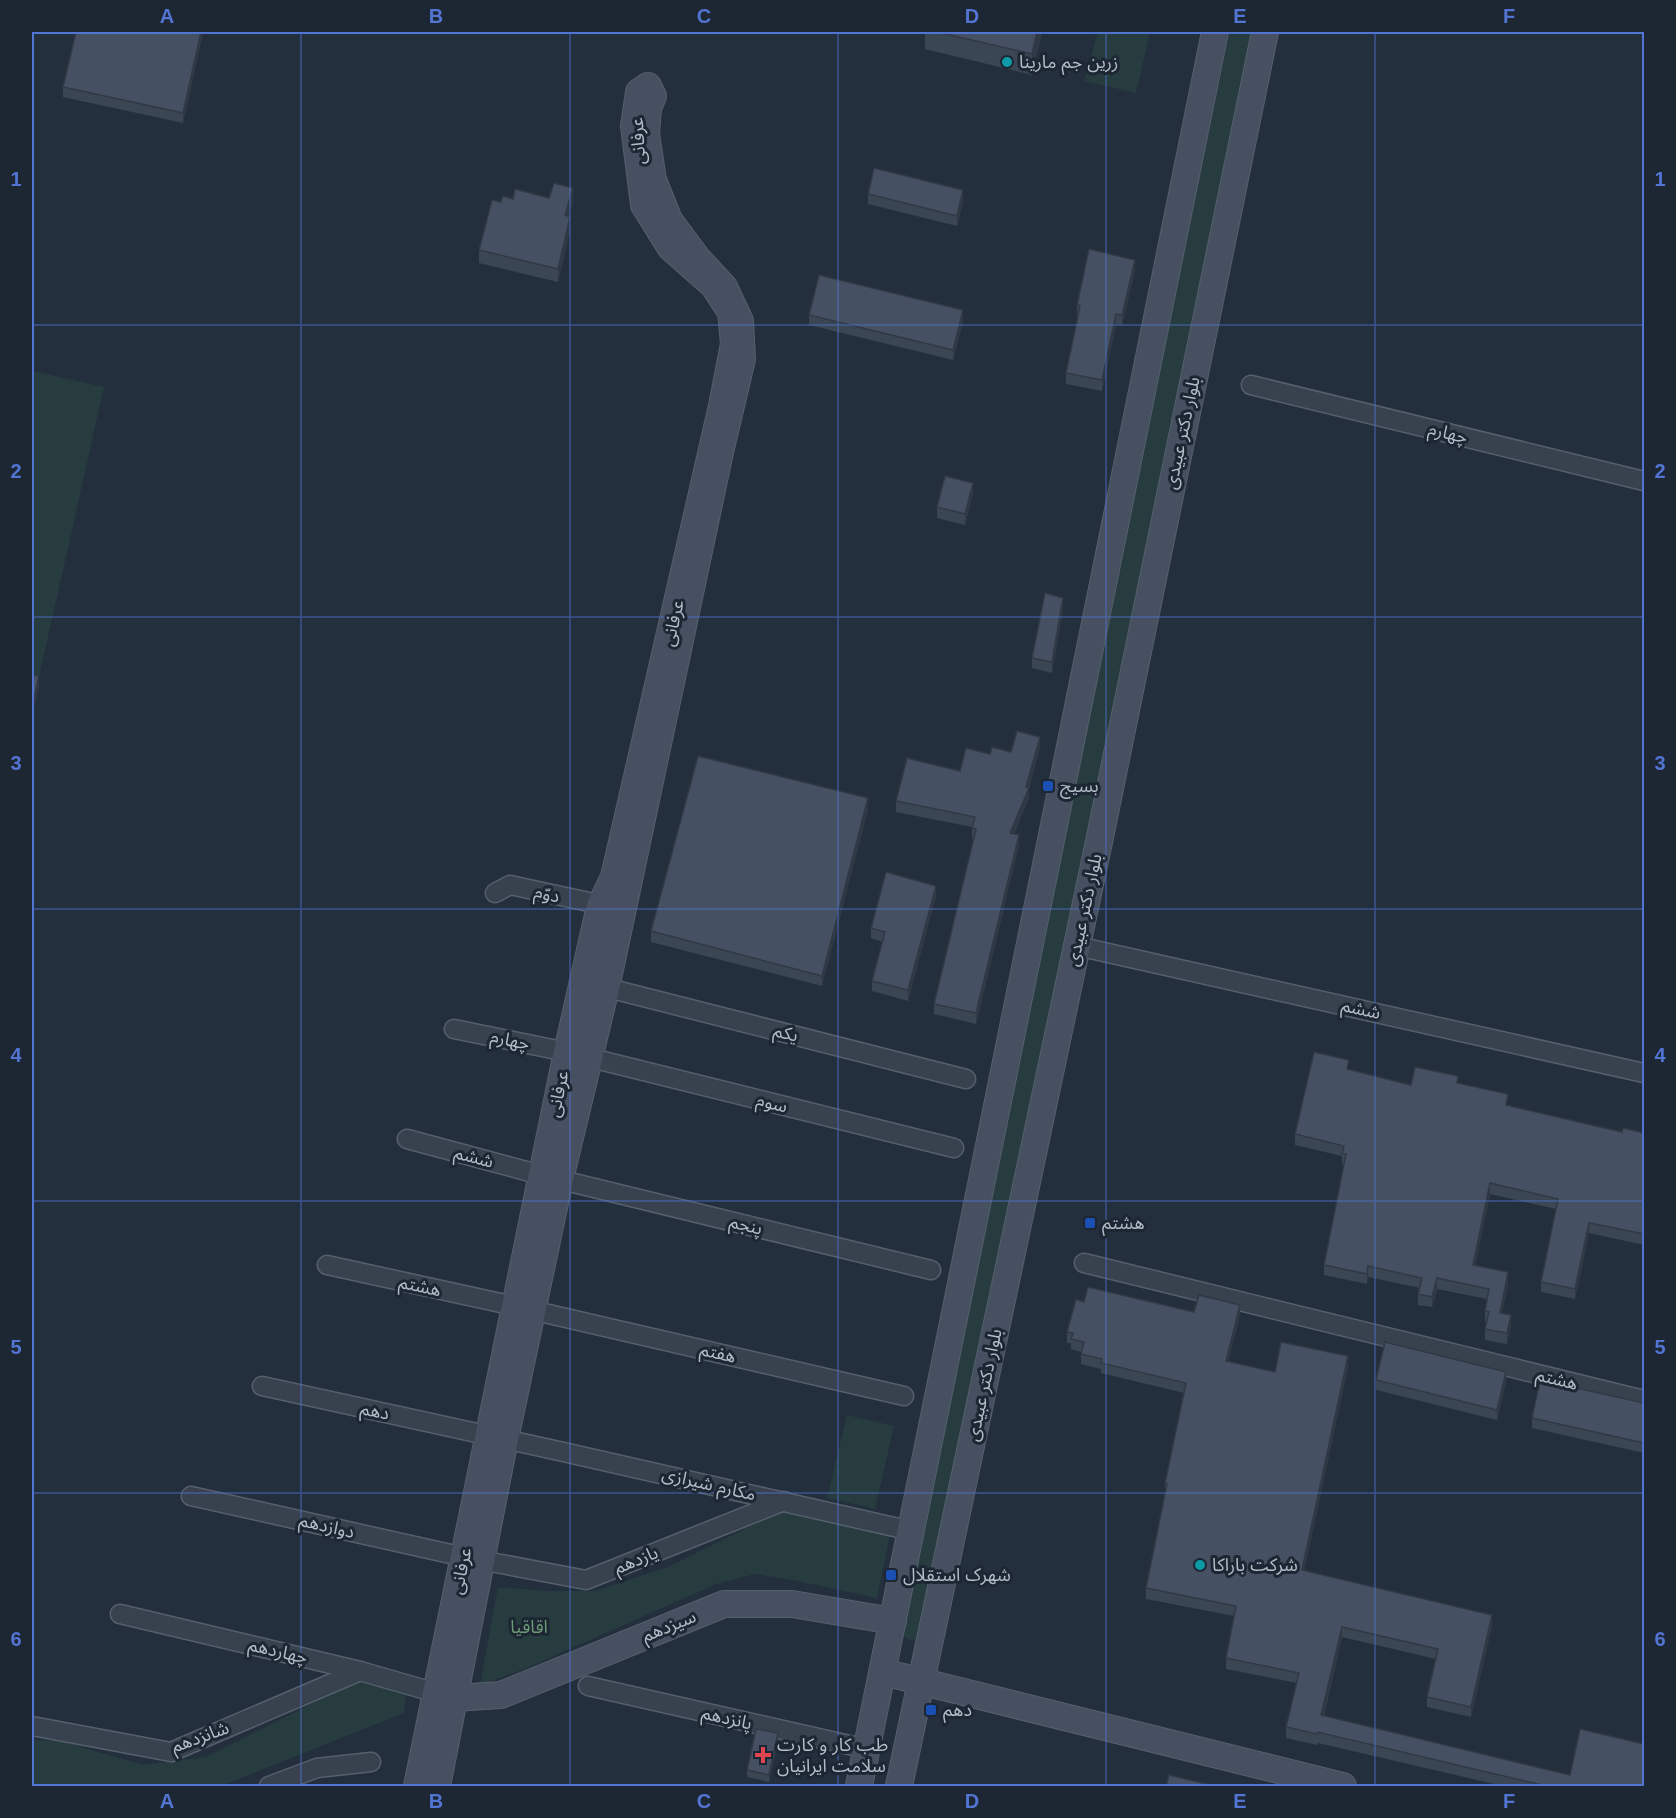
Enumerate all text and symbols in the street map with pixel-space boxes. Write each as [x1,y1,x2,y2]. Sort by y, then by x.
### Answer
text: A [160,5,174,27]
text: B [429,5,443,27]
text: C [697,5,711,27]
text: D [965,5,979,27]
text: E [1233,5,1247,27]
text: F [1503,5,1515,27]
place label: زرین جم مارینا [1019,52,1118,75]
marker: زرین جم مارینا [1000,55,1014,69]
street label: عرفانی [627,117,650,165]
text: 1 [10,168,22,190]
text: 1 [1654,168,1666,190]
street label: بلوار دکتر عبیدی [1160,375,1205,491]
street label: چهارم [1425,419,1470,451]
text: 2 [10,460,22,482]
text: 2 [1654,460,1666,482]
street label: عرفانی [658,598,689,648]
text: 3 [10,752,22,774]
text: 3 [1654,752,1666,774]
place label: بسیج [1060,776,1099,799]
marker: بسیج [1041,779,1055,793]
street label: بلوار دکتر عبیدی [1062,852,1107,968]
street label: دوّم [531,881,562,910]
street label: ششم [1339,995,1383,1026]
street label: یکم [771,1020,800,1049]
street label: چهارم [488,1026,531,1058]
text: 4 [10,1044,22,1066]
text: 4 [1654,1044,1666,1066]
street label: عرفانی [543,1069,574,1119]
street label: سوم [753,1090,790,1120]
street label: ششم [452,1142,496,1175]
street label: پنجم [727,1211,764,1242]
place label: هشتم [1102,1213,1144,1236]
marker: هشتم [1083,1216,1097,1230]
street label: هشتم [397,1272,443,1303]
street label: بلوار دکتر عبیدی [962,1327,1007,1443]
text: 5 [10,1336,22,1358]
text: 5 [1654,1336,1666,1358]
street label: هفتم [697,1339,738,1370]
street label: هشتم [1533,1364,1580,1397]
street label: دهم [358,1398,391,1427]
street label: مکارم شیرازی [659,1464,758,1508]
street label: دوازدهم [297,1510,357,1545]
street label: یازدهم [611,1542,662,1581]
street label: عرفانی [446,1546,477,1596]
place label: شرکت باراکا [1212,1555,1298,1576]
marker: شرکت باراکا [1193,1558,1207,1572]
place label: شهرک استقلال [903,1565,1011,1586]
marker: شهرک استقلال [884,1568,898,1582]
street label: سیزدهم [639,1606,700,1649]
park label: اقاقیا [510,1617,548,1637]
text: 6 [10,1628,22,1650]
text: 6 [1654,1628,1666,1650]
street label: چهاردهم [246,1634,310,1670]
place label: دهم [943,1700,972,1723]
street label: پانزدهم [699,1703,754,1736]
marker: دهم [924,1703,938,1717]
street label: شانزدهم [168,1717,233,1759]
place label: طب کار و کارت سلامت ایرانیان [777,1735,888,1777]
marker: طب کار و کارت سلامت ایرانیان [754,1746,772,1764]
text: A [160,1790,174,1812]
text: B [429,1790,443,1812]
text: C [697,1790,711,1812]
text: D [965,1790,979,1812]
text: E [1233,1790,1247,1812]
text: F [1503,1790,1515,1812]

